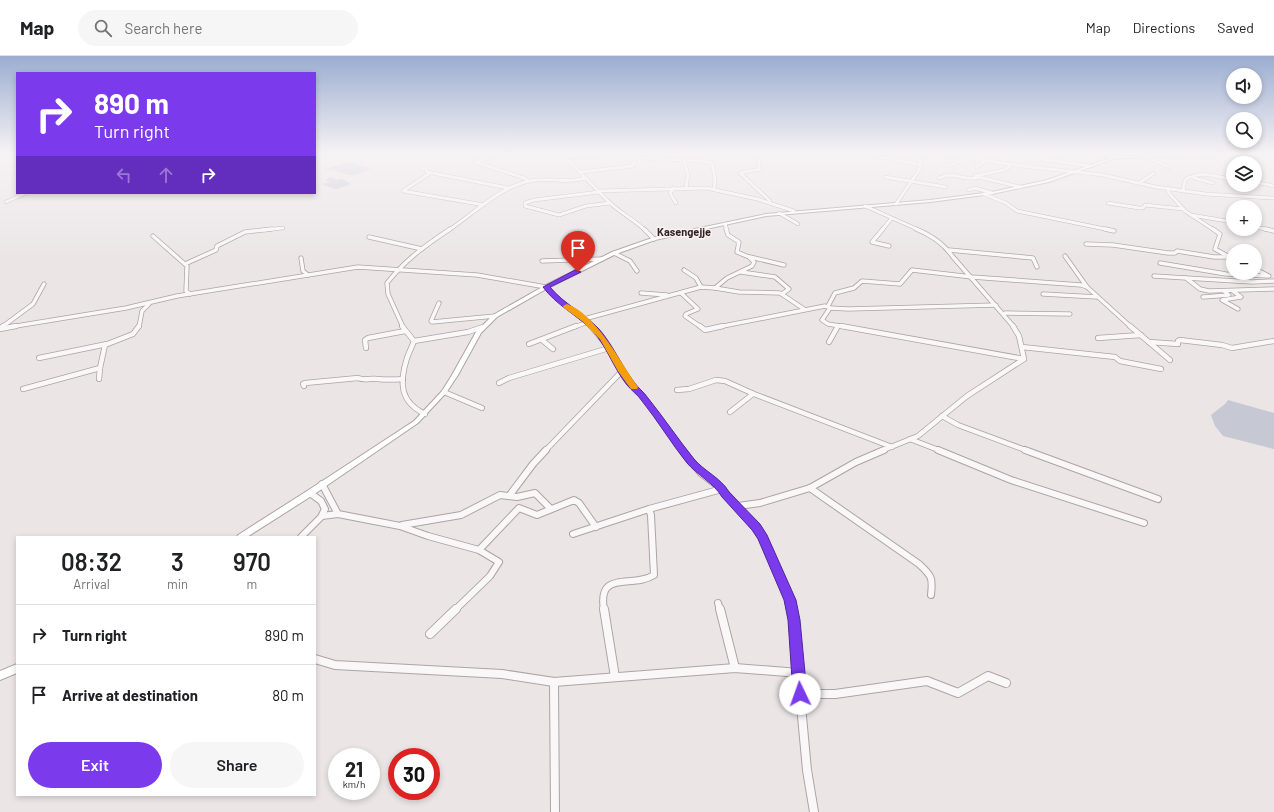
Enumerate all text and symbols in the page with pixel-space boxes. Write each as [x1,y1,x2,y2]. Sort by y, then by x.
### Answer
search box [78,10,358,46]
text: Map [20,16,54,39]
icon: search [92,17,114,39]
text: Search here [124,19,202,37]
text: Map [1086,19,1111,36]
text: Directions [1133,19,1195,36]
text: Saved [1217,19,1254,36]
map controls [1226,68,1262,280]
button: sound [1226,68,1262,104]
text: 890 m [94,86,169,120]
icon: right [28,88,80,140]
button: search [1226,112,1262,148]
text: Turn right [94,120,170,142]
button: layers [1226,156,1262,192]
icon: left [113,164,135,186]
icon: ahead [155,164,177,186]
icon: right [197,164,219,186]
button: + [1226,200,1262,236]
district label: Kasengejje [657,225,711,238]
pin [561,231,595,272]
icon: arrive [567,237,589,259]
button: − [1226,244,1262,280]
text: 08:32 [61,547,122,576]
text: 3 [171,547,184,576]
text: 970 [233,547,271,576]
text: Arrival [73,576,110,592]
text: min [167,576,188,592]
text: m [247,576,257,592]
icon: right [28,624,50,646]
text: Turn right [62,626,127,644]
text: 890 m [264,626,304,644]
position arrow [779,673,821,715]
icon: arrive [28,684,50,706]
text: Arrive at destination [62,686,198,704]
text: 80 m [272,686,304,704]
button: Exit [28,742,162,788]
button: Share [170,742,304,788]
speed limit sign: 30 [388,748,440,800]
text: 21 [345,757,363,781]
text: km/h [343,778,365,790]

